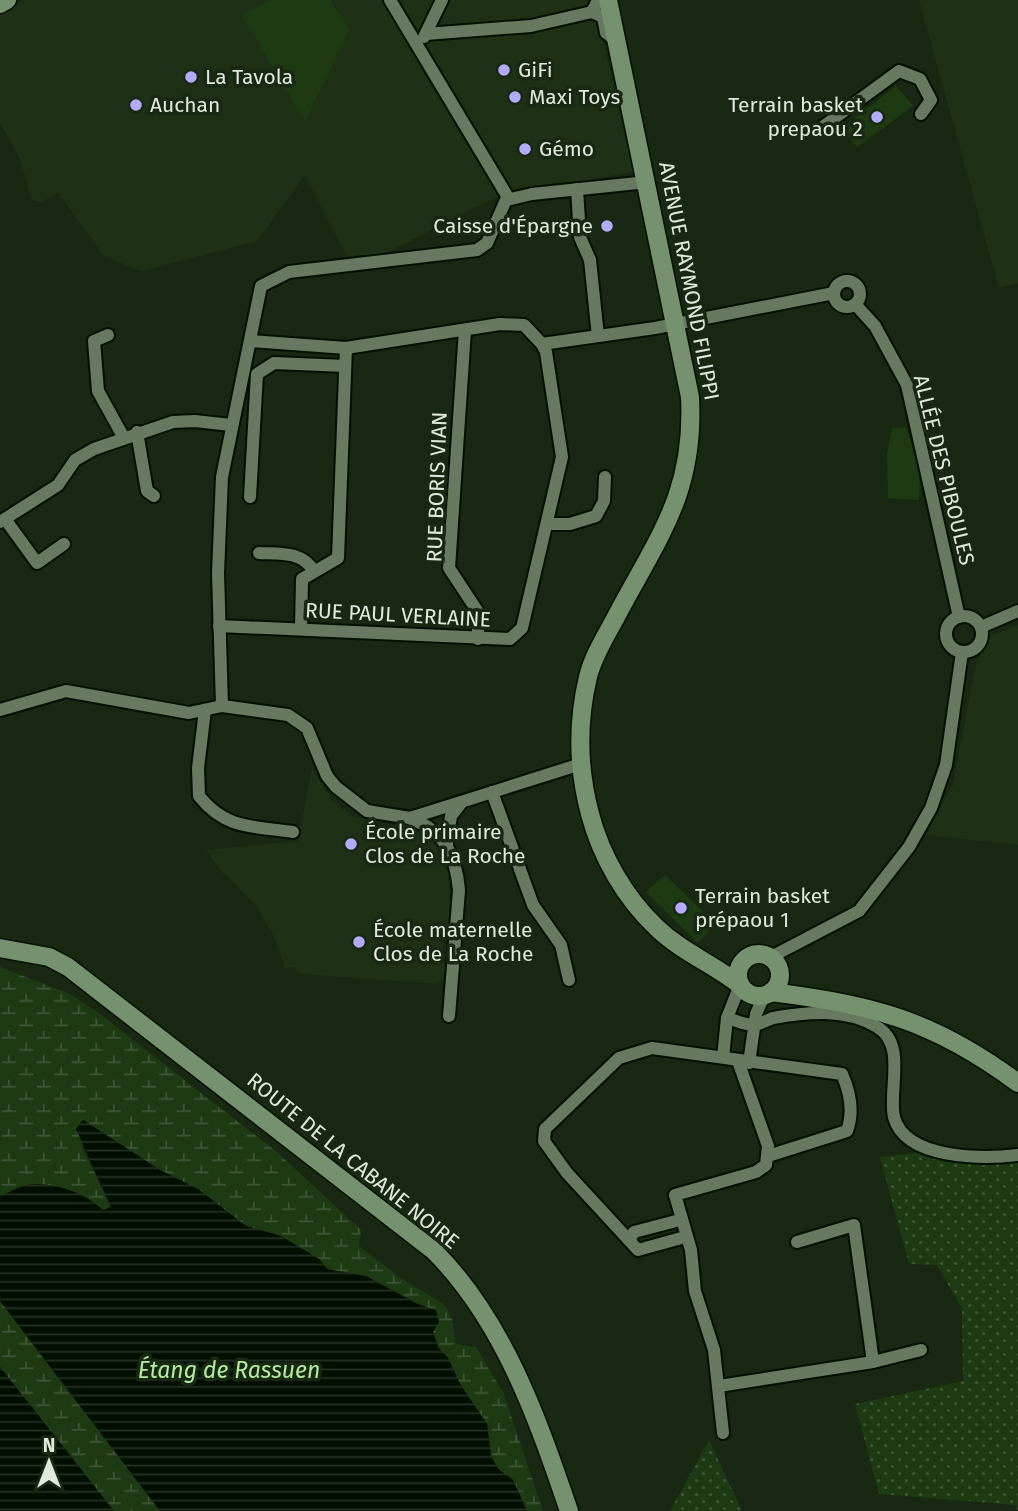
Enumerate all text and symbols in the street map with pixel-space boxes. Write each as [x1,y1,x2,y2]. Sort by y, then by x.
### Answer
place label: GiFi [518,57,553,83]
marker: GiFi [496,62,512,78]
place label: La Tavola [205,64,293,90]
marker: La Tavola [183,69,199,85]
place label: Maxi Toys [529,84,621,110]
marker: Maxi Toys [507,89,523,105]
place label: Auchan [150,92,220,118]
place label: Terrain basket prepaou 2 [728,92,863,142]
marker: Auchan [128,97,144,113]
marker: Terrain basket prepaou 2 [869,109,885,125]
place label: Gémo [539,136,594,162]
marker: Gémo [517,141,533,157]
street label: AVENUE RAYMOND FILIPPI [653,160,725,402]
place label: Caisse d'Épargne [433,213,593,239]
marker: Caisse d'Épargne [599,218,615,234]
street label: ALLÉE DES PIBOULES [908,372,980,568]
street label: RUE BORIS VIAN [421,411,453,563]
street label: RUE PAUL VERLAINE [305,597,491,633]
place label: École primaire Clos de La Roche [365,819,525,869]
marker: École primaire Clos de La Roche [343,836,359,852]
place label: Terrain basket prépaou 1 [695,883,830,933]
marker: Terrain basket prépaou 1 [673,900,689,916]
place label: École maternelle Clos de La Roche [373,917,533,967]
marker: École maternelle Clos de La Roche [351,934,367,950]
street label: ROUTE DE LA CABANE NOIRE [242,1067,464,1255]
water label: Étang de Rassuen [138,1355,320,1384]
north arrow [14,1427,84,1497]
text: N [43,1434,55,1457]

